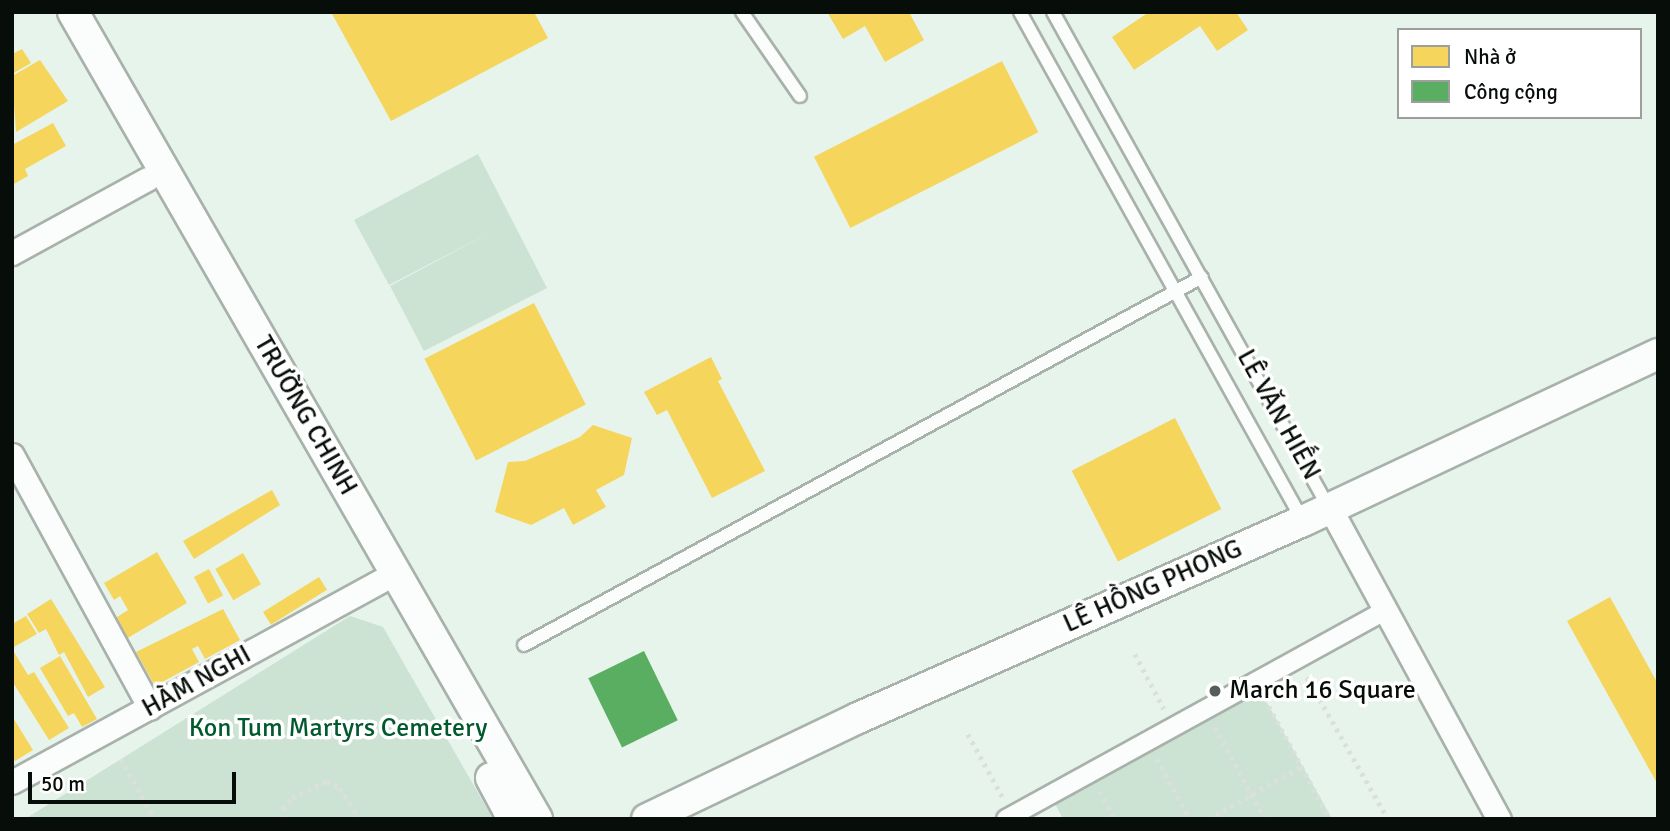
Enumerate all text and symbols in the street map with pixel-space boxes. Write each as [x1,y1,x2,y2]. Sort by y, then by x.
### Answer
legend [1397,28,1642,119]
text: Nhà ở [1464,44,1516,70]
text: Công cộng [1464,79,1558,105]
street label: TRƯỜNG CHINH [247,331,363,501]
street label: LÊ VĂN HIẾN [1229,344,1327,486]
street label: LÊ HỒNG PHONG [1059,534,1247,640]
street label: HÀM NGHI [137,639,257,725]
place label: March 16 Square [1229,675,1416,707]
marker: March 16 Square [1207,683,1223,699]
park label: Kon Tum Martyrs Cemetery [189,713,487,745]
scale bar [32,758,240,802]
text: 50 m [41,771,85,797]

